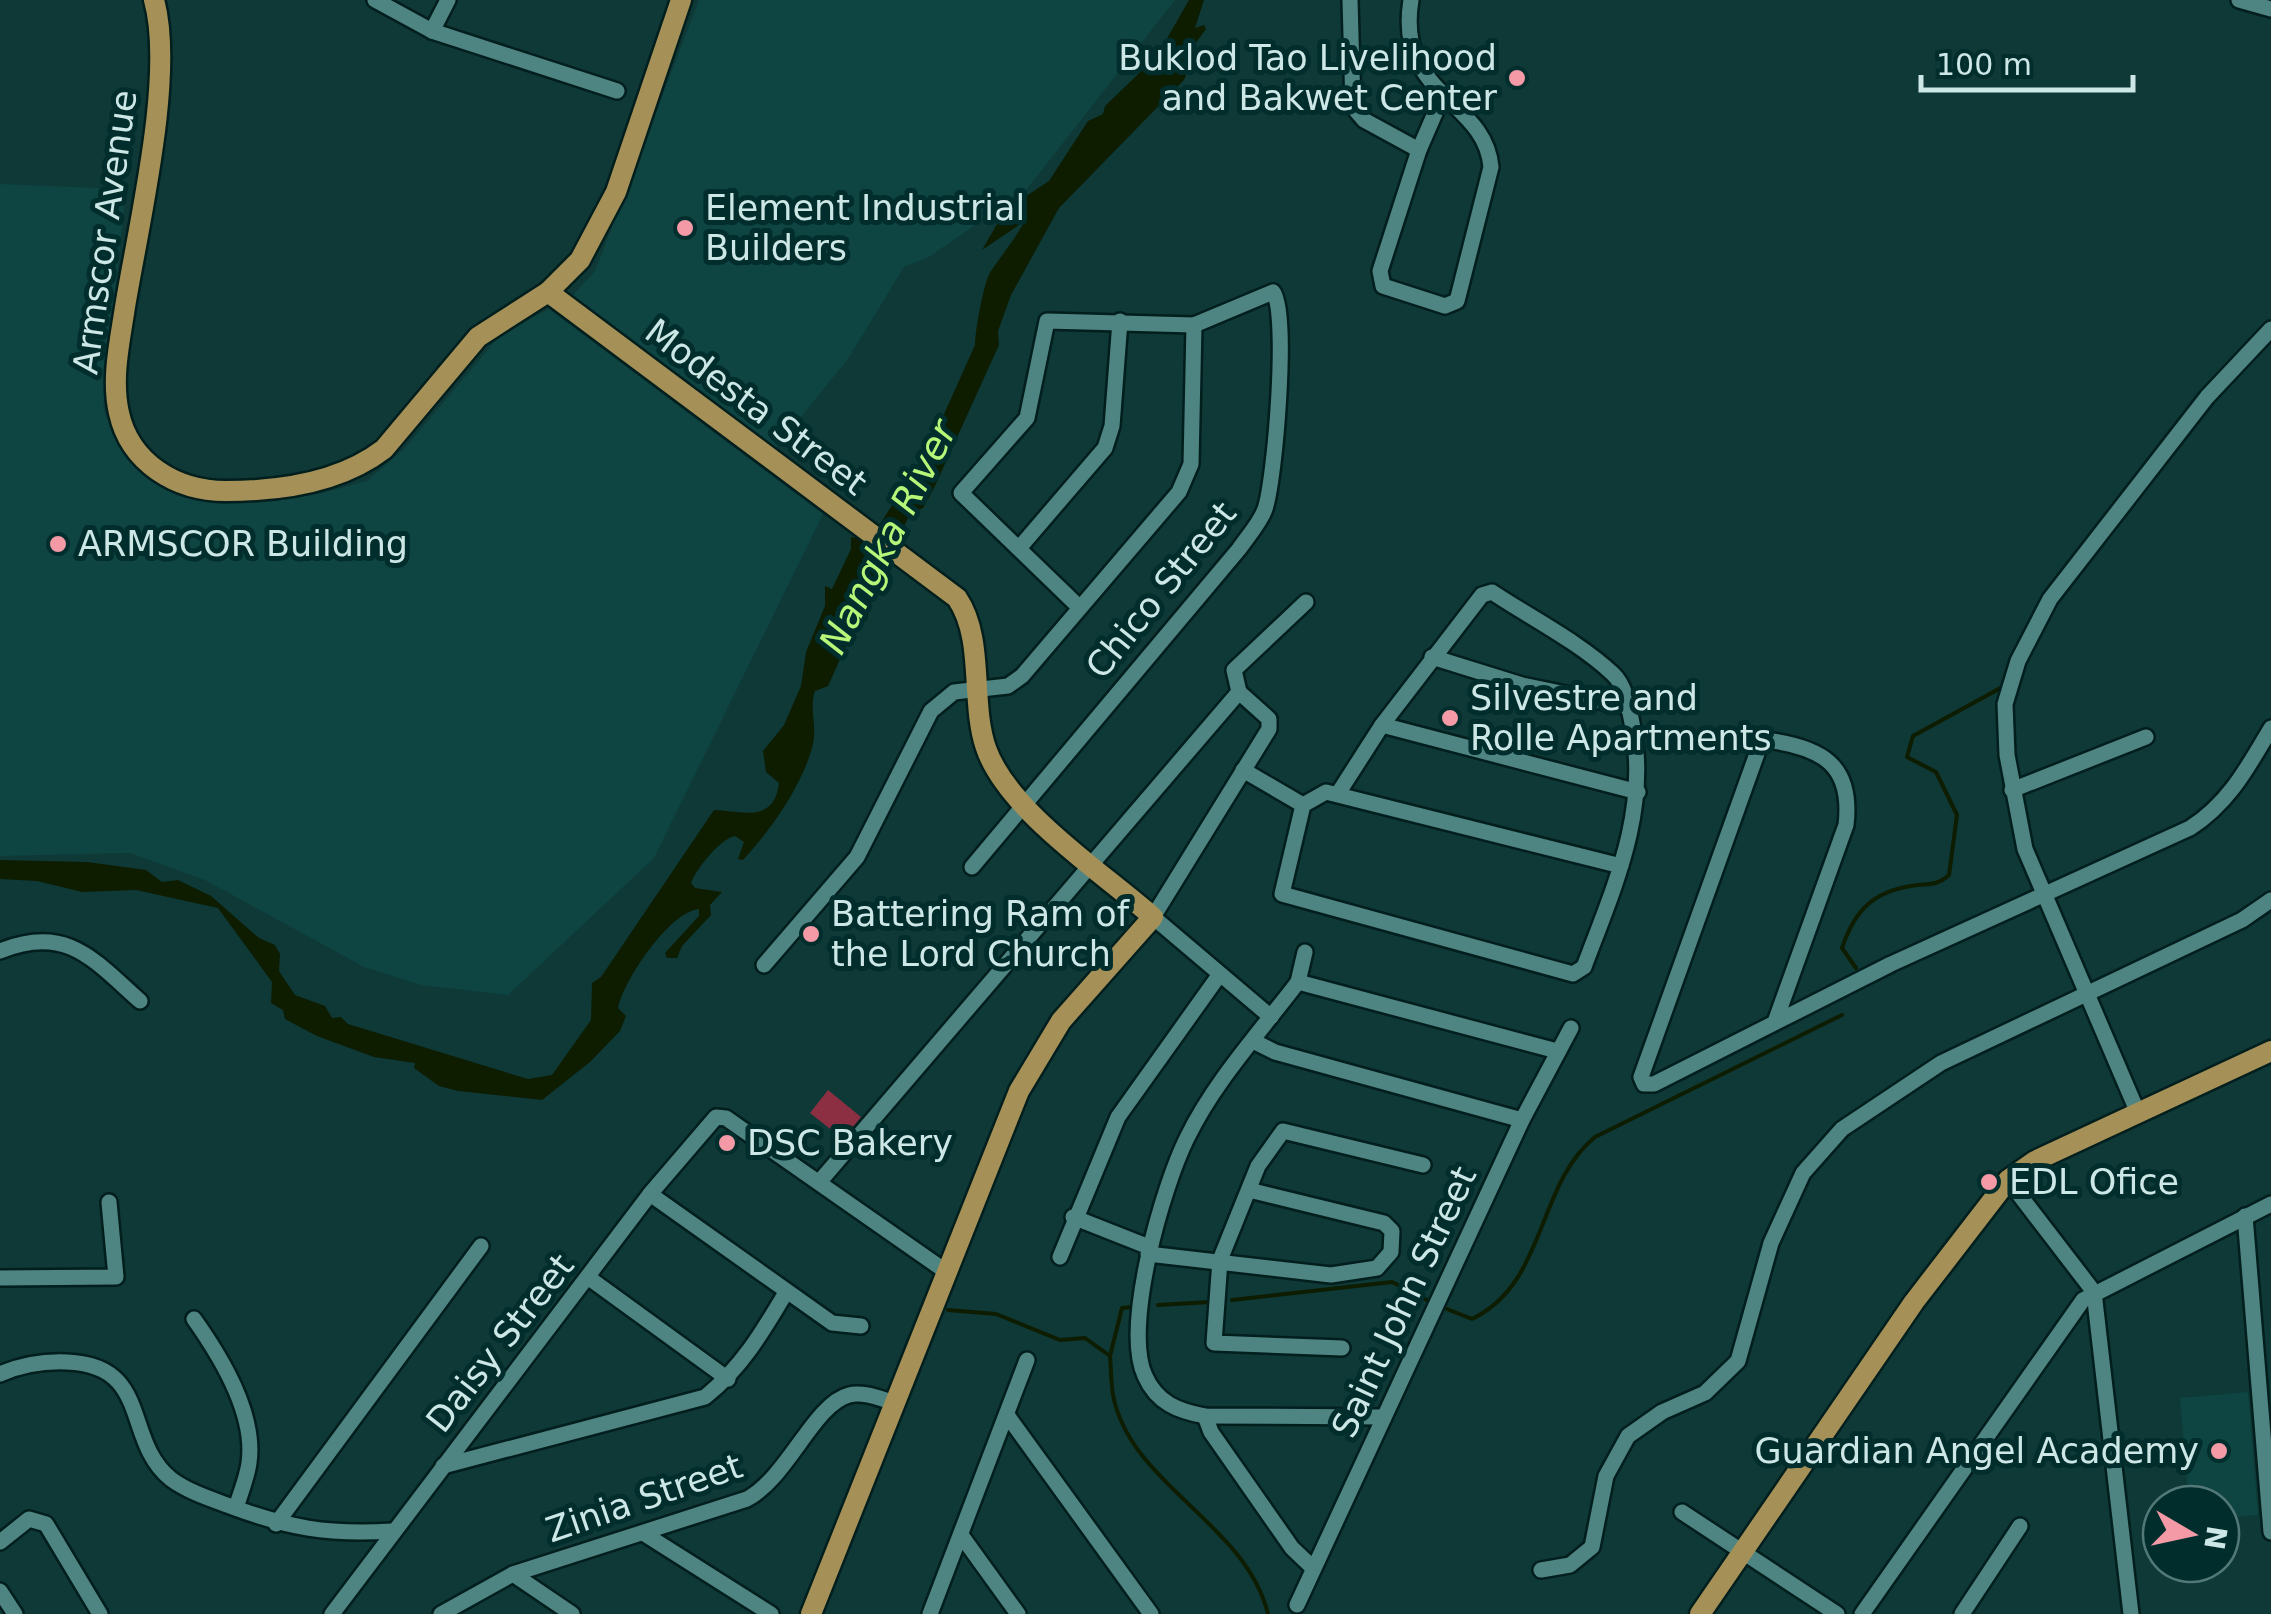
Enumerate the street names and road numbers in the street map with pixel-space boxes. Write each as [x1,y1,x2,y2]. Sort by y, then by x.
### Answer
street label: Armscor Avenue [65,87,145,377]
street label: Modesta Street [638,311,874,503]
street label: Chico Street [1078,494,1244,686]
street label: Saint John Street [1324,1160,1484,1444]
street label: Daisy Street [418,1246,582,1440]
street label: Zinia Street [541,1446,747,1550]

